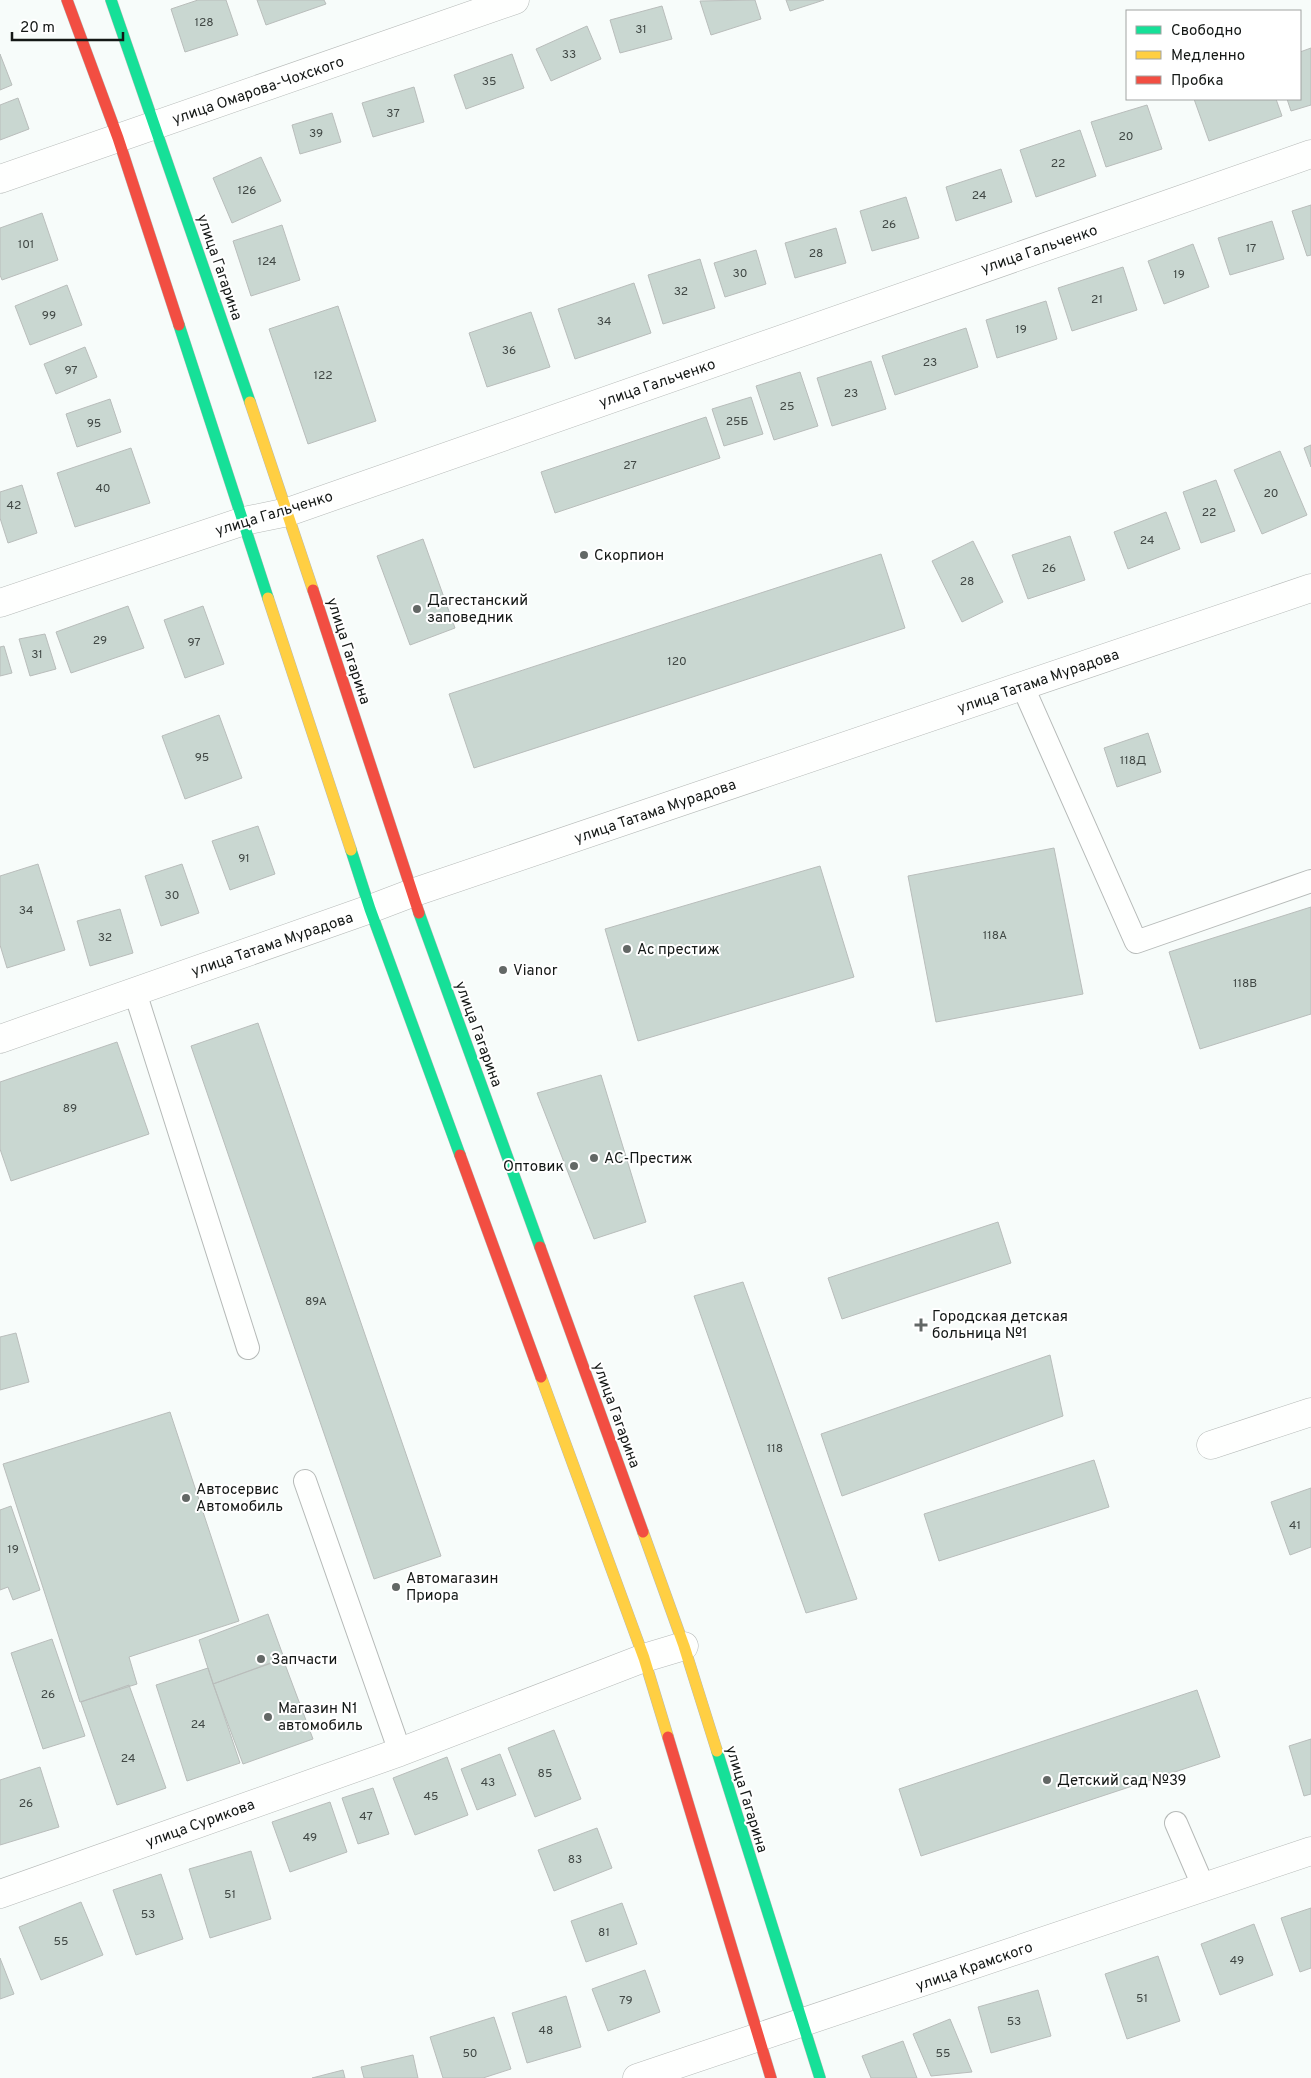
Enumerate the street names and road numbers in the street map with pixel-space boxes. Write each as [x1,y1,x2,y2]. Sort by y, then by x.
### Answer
street label: улица Омарова-Чохского [170,53,347,130]
street label: улица Гагарина [192,212,246,323]
street label: улица Гальченко [979,222,1100,279]
street label: улица Гальченко [597,356,718,413]
street label: улица Гальченко [213,488,336,541]
street label: улица Гагарина [321,596,374,707]
street label: улица Татама Мурадова [955,646,1122,719]
street label: улица Татама Мурадова [572,776,739,849]
street label: улица Татама Мурадова [189,909,356,982]
street label: улица Гагарина [450,979,506,1090]
street label: улица Гагарина [588,1360,644,1471]
street label: улица Гагарина [720,1744,771,1855]
street label: улица Сурикова [143,1796,258,1853]
street label: улица Крамского [913,1938,1036,1996]

